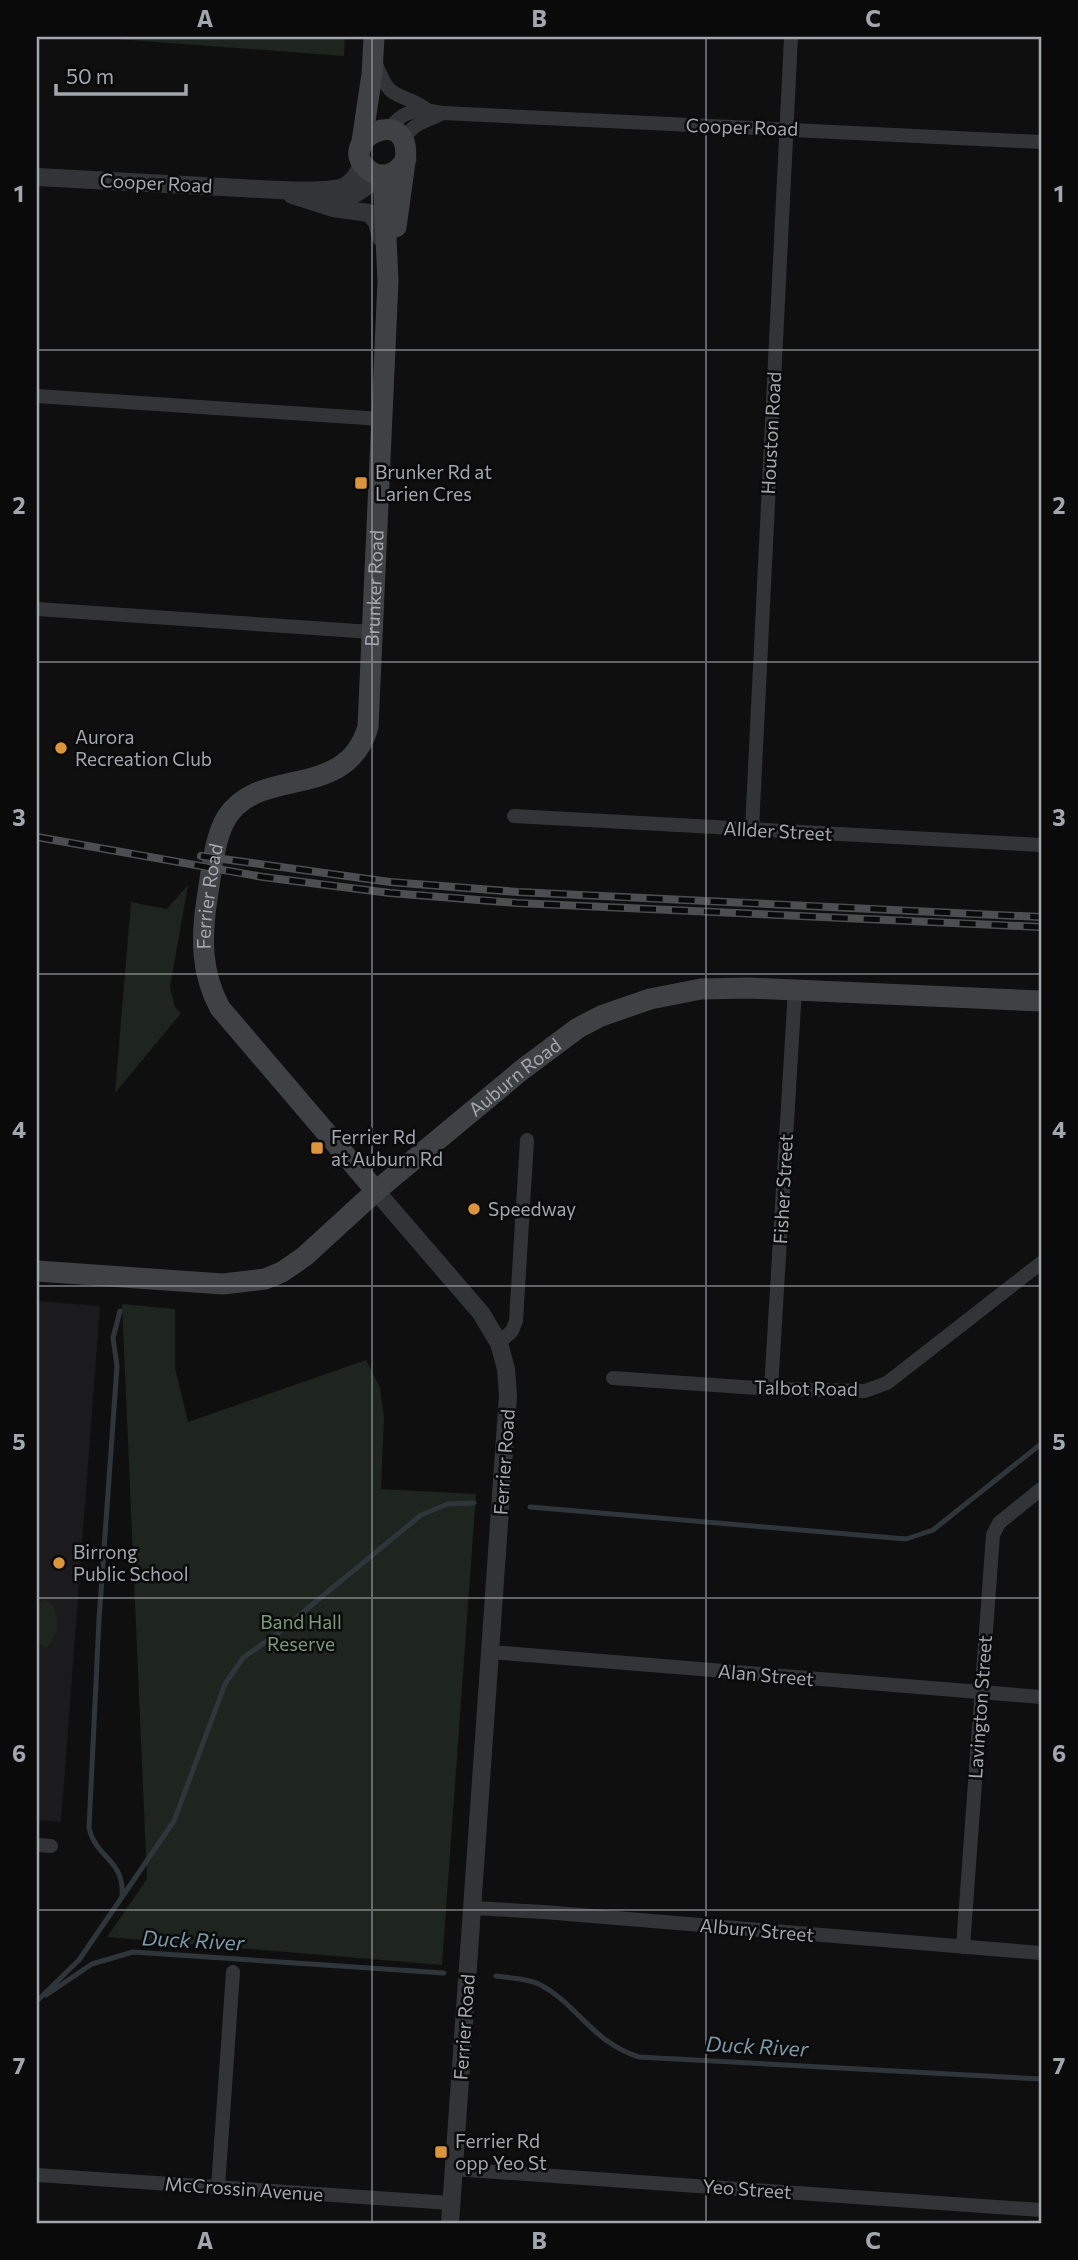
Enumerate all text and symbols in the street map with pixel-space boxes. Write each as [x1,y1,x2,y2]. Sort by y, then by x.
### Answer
text: A [197,4,214,32]
text: B [531,4,547,32]
text: C [865,4,881,32]
scale bar [56,52,186,96]
text: 50 m [66,63,114,88]
street label: Cooper Road [685,113,799,140]
street label: Cooper Road [99,168,213,197]
text: 1 [14,179,24,207]
text: 1 [1054,179,1064,207]
street label: Houston Road [756,371,785,495]
place label: Brunker Rd at Larien Cres [375,460,492,505]
marker: Brunker Rd at Larien Cres [353,475,369,491]
text: 2 [12,491,26,519]
text: 2 [1052,491,1066,519]
street label: Brunker Road [360,529,388,647]
place label: Aurora Recreation Club [75,725,212,770]
marker: Aurora Recreation Club [53,740,69,756]
text: 3 [12,803,26,831]
text: 3 [1052,803,1066,831]
street label: Allder Street [723,816,833,845]
street label: Ferrier Road [191,841,227,950]
street label: Auburn Road [463,1033,565,1121]
text: 4 [12,1115,26,1143]
text: 4 [1052,1115,1066,1143]
place label: Ferrier Rd at Auburn Rd [331,1125,443,1170]
street label: Fisher Street [768,1133,797,1245]
marker: Ferrier Rd at Auburn Rd [309,1140,325,1156]
place label: Speedway [488,1197,576,1220]
marker: Speedway [466,1201,482,1217]
street label: Talbot Road [754,1375,858,1400]
street label: Ferrier Road [488,1408,519,1516]
text: 5 [12,1427,26,1455]
text: 5 [1052,1427,1066,1455]
place label: Birrong Public School [73,1540,188,1585]
marker: Birrong Public School [51,1555,67,1571]
park label: Band Hall Reserve [260,1610,342,1655]
street label: Lavington Street [963,1634,996,1779]
street label: Alan Street [717,1659,815,1690]
text: 6 [12,1739,26,1767]
text: 6 [1052,1739,1066,1767]
street label: Albury Street [699,1913,815,1946]
water label: Duck River [141,1924,246,1955]
street label: Ferrier Road [448,1973,479,2081]
water label: Duck River [705,2030,810,2061]
text: 7 [13,2051,25,2079]
text: 7 [1053,2051,1065,2079]
place label: Ferrier Rd opp Yeo St [455,2129,547,2174]
marker: Ferrier Rd opp Yeo St [433,2144,449,2160]
street label: McCrossin Avenue [164,2171,324,2206]
street label: Yeo Street [702,2174,793,2203]
text: A [197,2226,214,2254]
text: B [531,2226,547,2254]
text: C [865,2226,881,2254]

